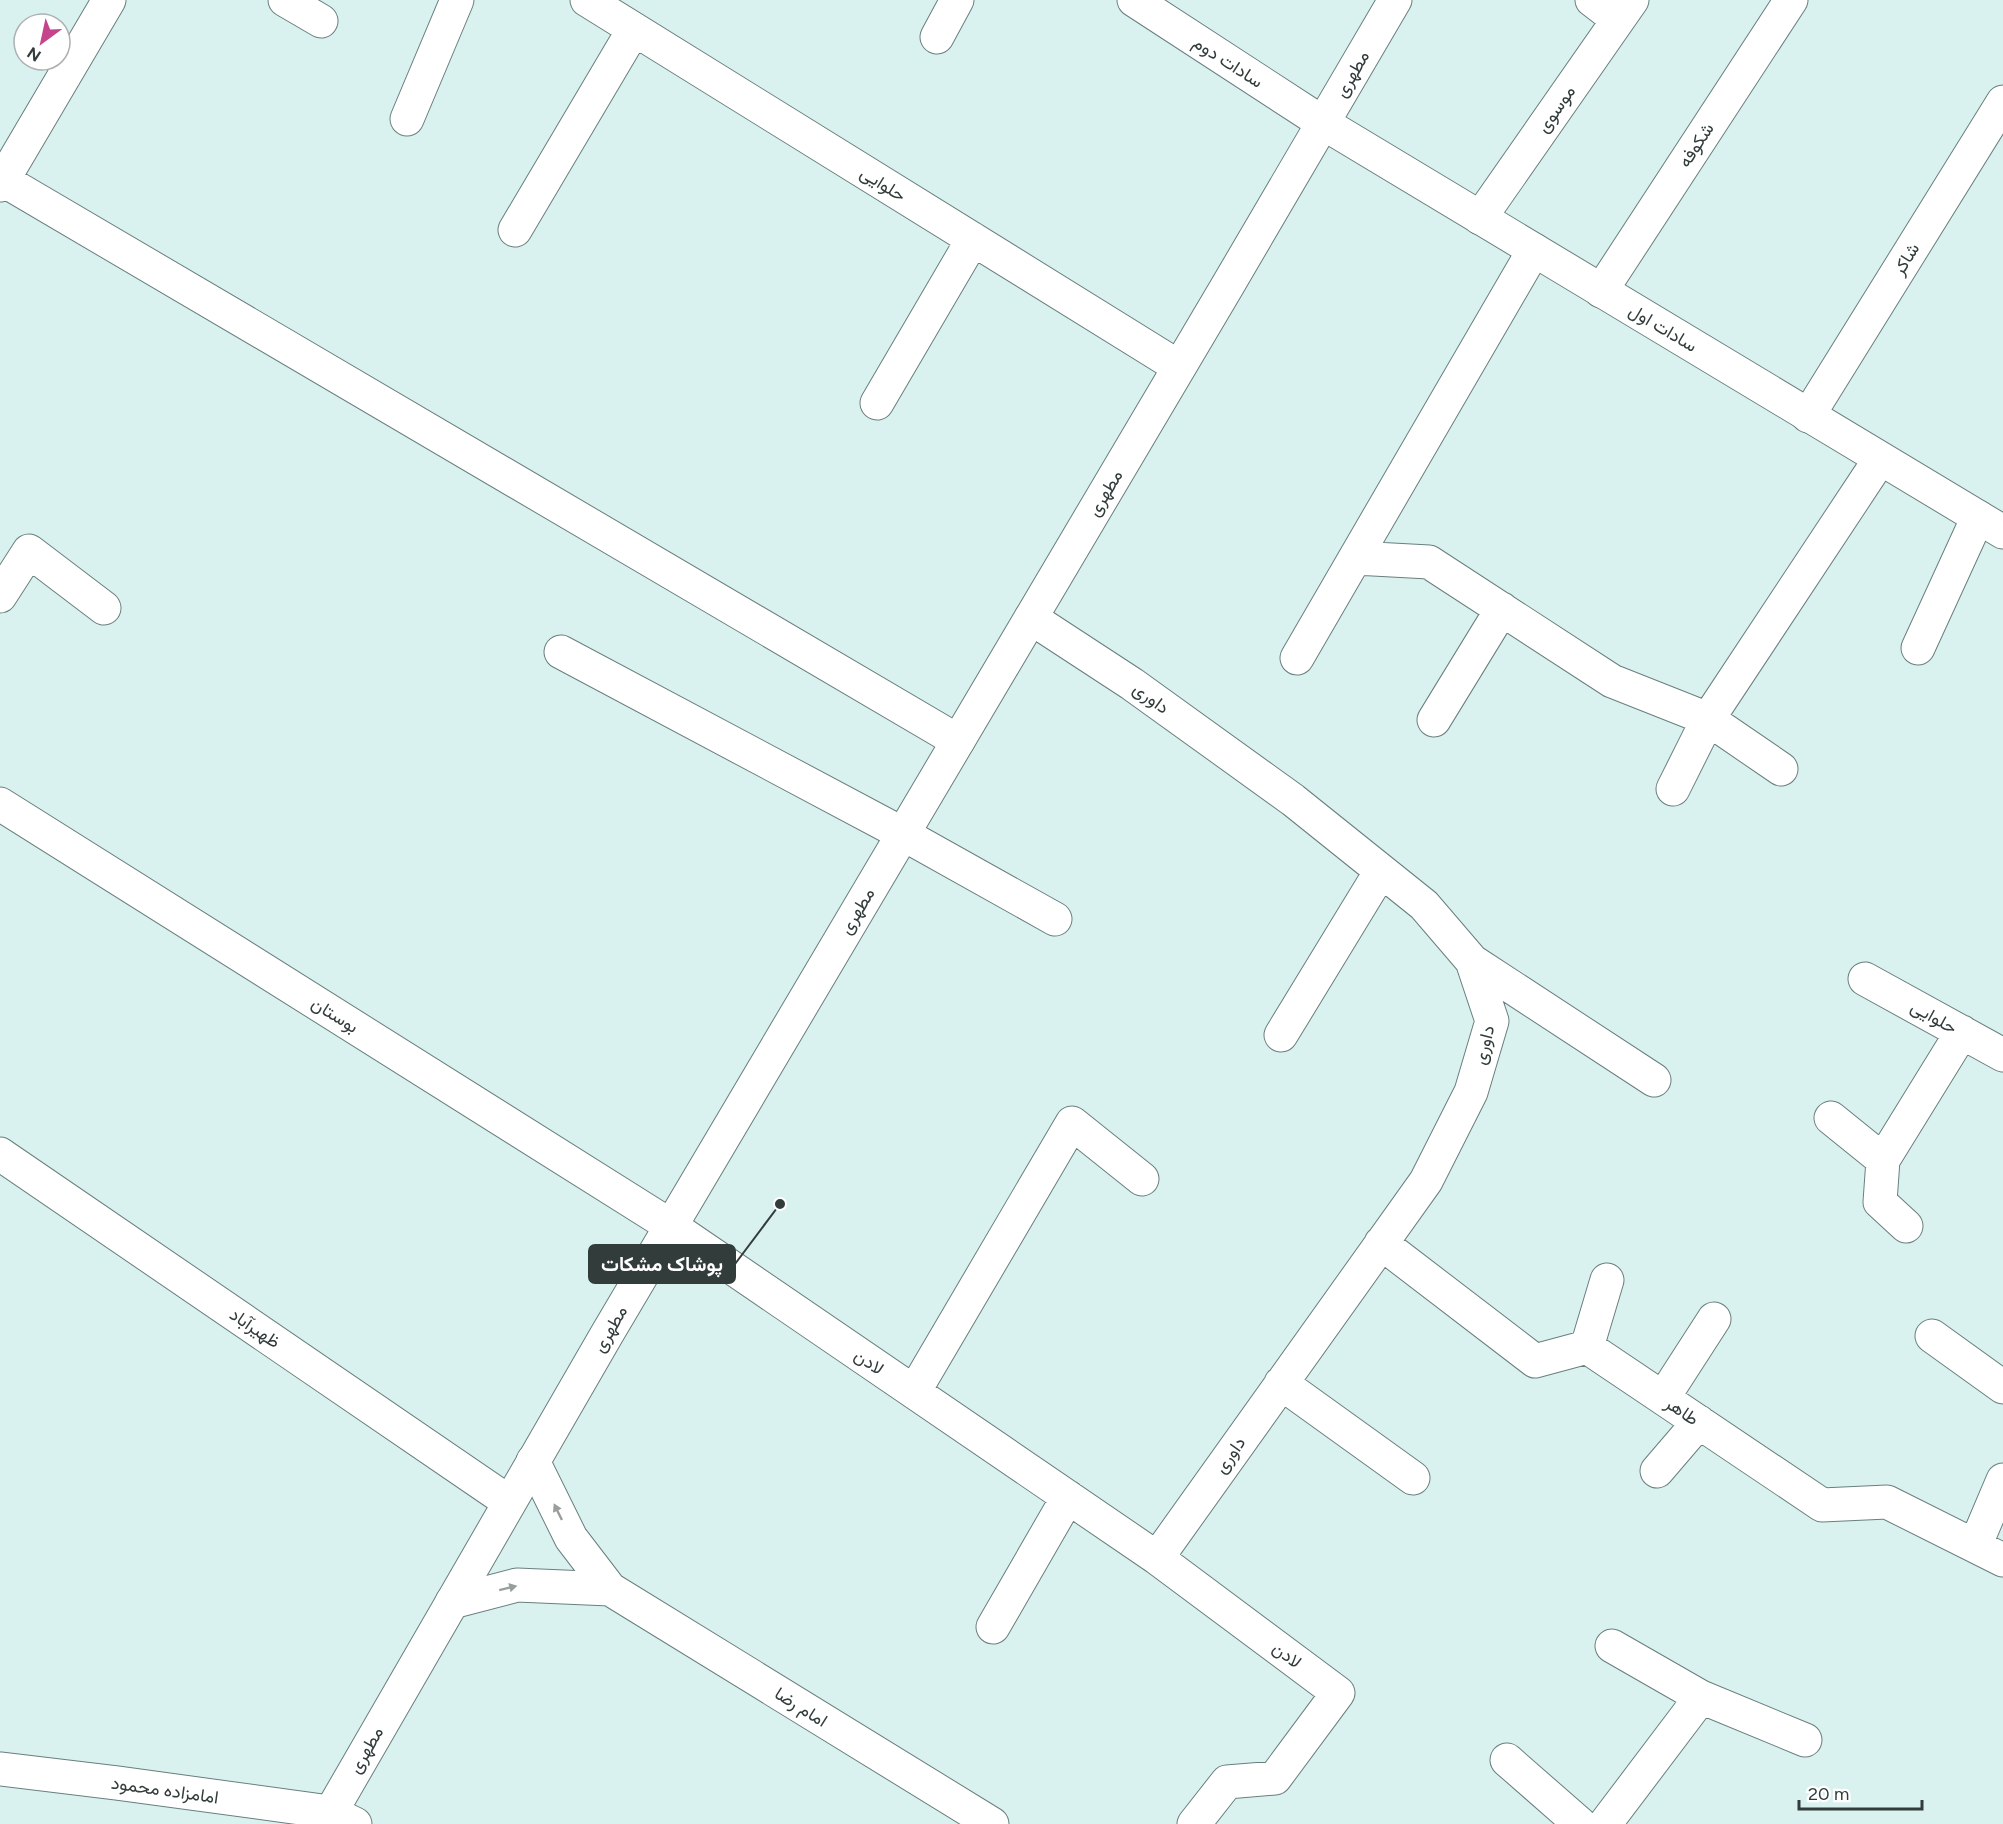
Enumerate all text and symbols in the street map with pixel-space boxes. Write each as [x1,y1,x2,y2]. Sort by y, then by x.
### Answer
north arrow [12,12,72,72]
street label: سادات دوم [1188,31,1267,94]
text: N [24,43,44,65]
street label: مطهری [1330,47,1374,101]
street label: موسوی [1532,81,1580,137]
street label: شکوفه [1673,118,1719,172]
street label: حلوایی [856,161,910,207]
street label: شاکر [1887,239,1924,280]
street label: سادات اول [1625,299,1701,357]
street label: مطهری [1083,466,1127,520]
street label: داوری [1128,677,1174,719]
street label: مطهری [835,884,879,938]
street label: بوستان [307,992,363,1038]
street label: حلوایی [1907,995,1961,1039]
street label: داوری [1469,1023,1499,1067]
callout: پوشاک مشکات [589,1245,735,1283]
text: پوشاک مشکات [601,1252,723,1278]
street label: مطهری [588,1302,632,1356]
street label: ظهیرآباد [225,1303,285,1353]
street label: لادن [850,1344,888,1380]
street label: طاهر [1660,1391,1703,1430]
street label: داوری [1210,1432,1250,1478]
one-way arrow [554,1504,563,1521]
one-way arrow [499,1582,517,1592]
street label: لادن [1268,1637,1306,1673]
street label: امام رضا [770,1682,831,1733]
street label: مطهری [344,1723,388,1777]
street label: امامزاده محمود [110,1772,220,1808]
scale bar [1799,1773,1922,1811]
text: 20 m [1808,1783,1849,1805]

